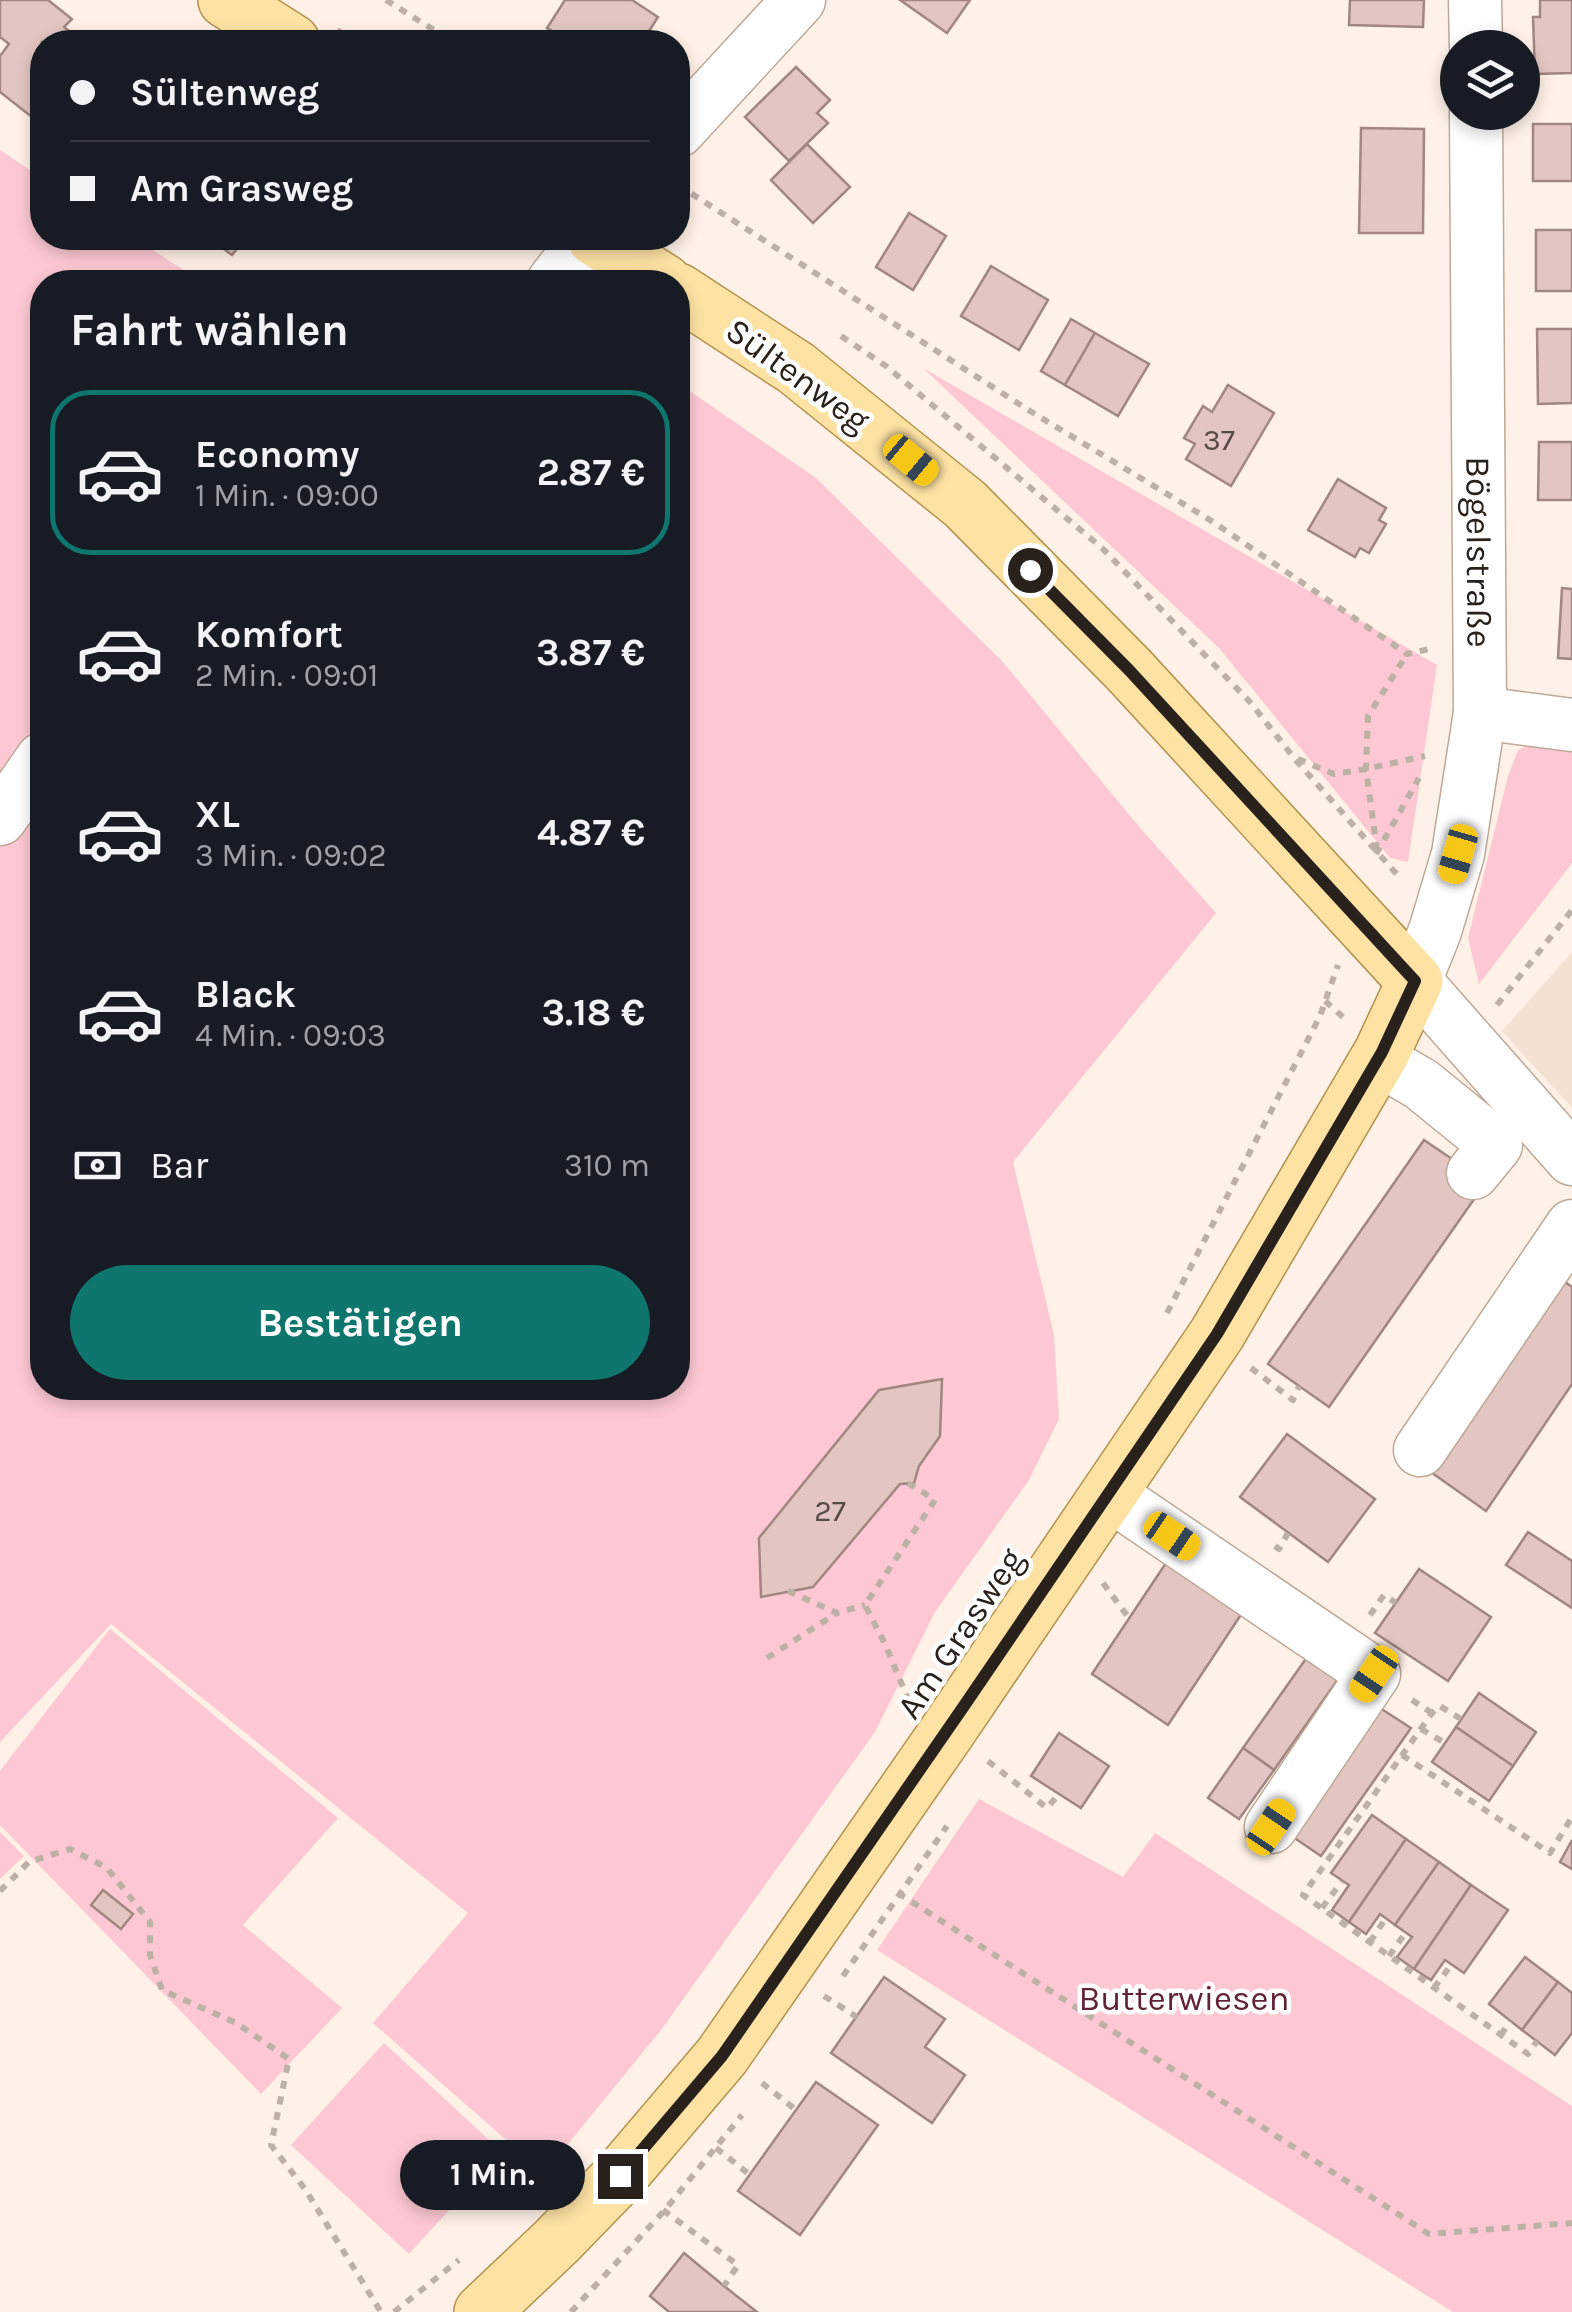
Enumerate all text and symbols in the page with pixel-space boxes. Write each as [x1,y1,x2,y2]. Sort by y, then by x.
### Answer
map controls [1440,30,1540,130]
button: layers [1440,30,1540,130]
text: Sültenweg [130,70,320,115]
text: Am Grasweg [130,166,353,211]
text: Fahrt wählen [70,304,349,356]
street label: Sültenweg [718,310,878,441]
house number: 37 [1203,422,1235,458]
icon: car [75,428,165,518]
car [878,429,944,491]
text: Economy [195,432,359,477]
text: 2.87 € [537,450,645,495]
street label: Bögelstraße [1457,456,1500,648]
text: 1 Min. · 09:00 [195,477,379,514]
route start [1008,548,1053,593]
icon: car [75,608,165,698]
text: Komfort [195,612,343,657]
text: 3.87 € [536,630,645,675]
text: 2 Min. · 09:01 [195,657,378,694]
icon: car [75,788,165,878]
text: XL [195,792,240,837]
text: 4.87 € [537,810,645,855]
car [1435,821,1481,887]
text: 3 Min. · 09:02 [195,837,387,874]
icon: car [75,968,165,1058]
text: Black [195,972,296,1017]
text: 3.18 € [541,990,645,1035]
text: 4 Min. · 09:03 [195,1017,386,1054]
icon: cash [70,1138,125,1193]
text: Bar [150,1143,208,1188]
text: 310 m [564,1147,650,1184]
button: Bestätigen [70,1265,650,1380]
house number: 27 [814,1493,846,1529]
car [1139,1507,1205,1565]
street label: Am Grasweg [888,1540,1033,1726]
car [1345,1641,1403,1707]
car [1242,1794,1300,1860]
park label: Butterwiesen [1078,1978,1290,2019]
callout: 1 Min. [400,2141,585,2211]
route end [598,2154,643,2199]
text: 1 Min. [450,2156,535,2193]

